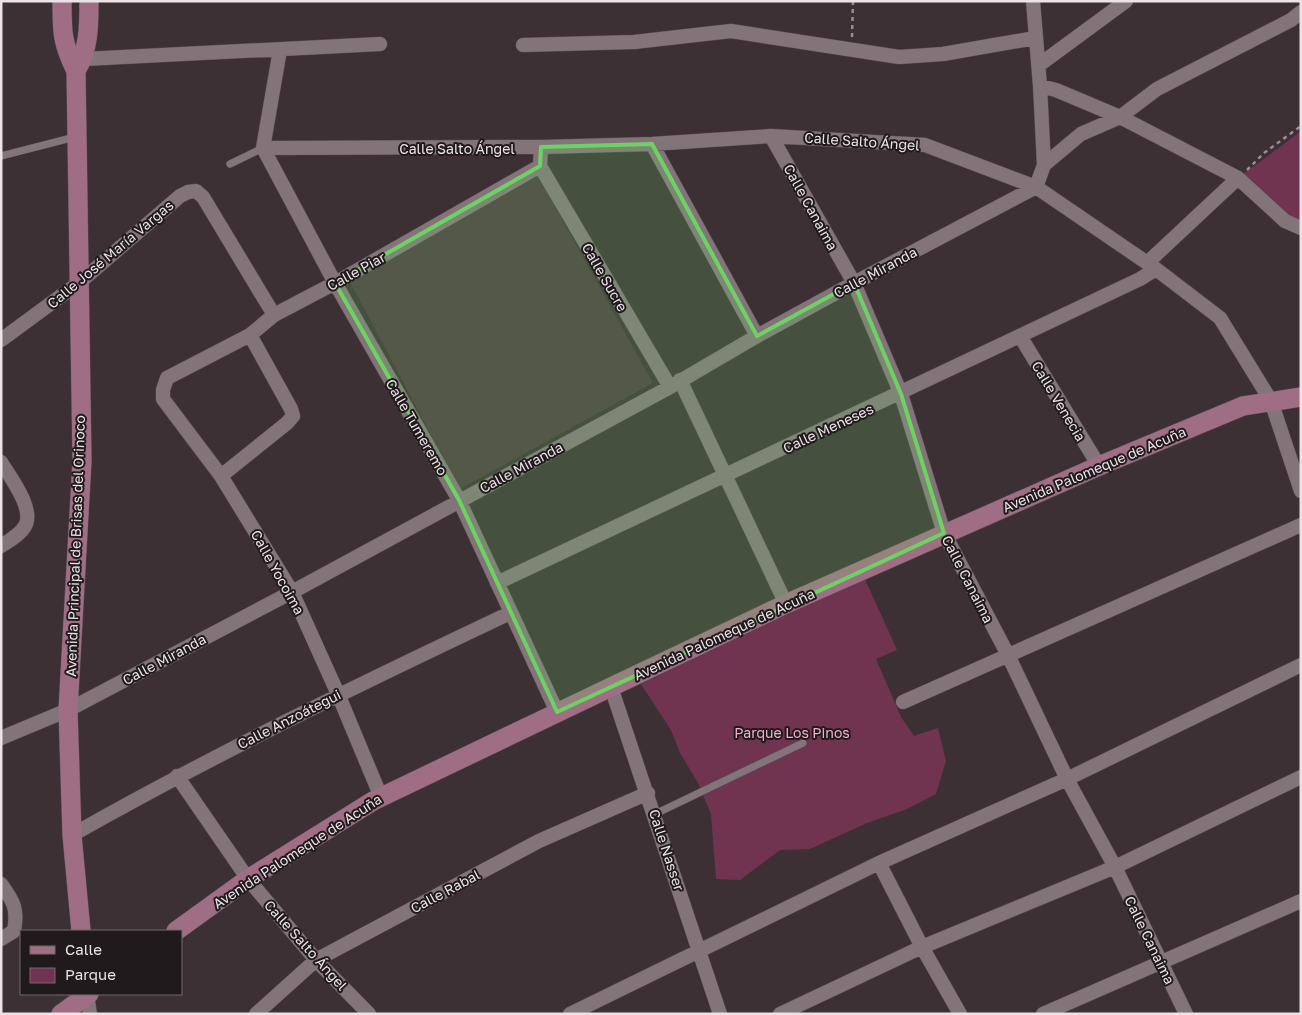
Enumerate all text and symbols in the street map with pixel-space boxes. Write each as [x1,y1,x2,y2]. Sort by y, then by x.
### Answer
street label: Calle Salto Ángel [804,128,920,154]
street label: Calle Salto Ángel [399,140,515,157]
street label: Calle Canaima [780,161,842,253]
street label: Calle José María Vargas [43,196,177,312]
street label: Calle Sucre [579,240,631,314]
street label: Calle Miranda [830,243,920,301]
street label: Calle Piar [324,248,389,294]
street label: Calle Venecia [1028,358,1090,444]
street label: Calle Tumeremo [383,376,451,478]
street label: Calle Meneses [780,400,876,456]
street label: Avenida Principal de Brisas del Orinoco [62,415,88,677]
street label: Avenida Palomeque de Acuña [1000,423,1188,515]
street label: Calle Miranda [476,438,566,496]
street label: Calle Yocoima [248,527,308,617]
street label: Calle Canaima [939,532,997,626]
street label: Avenida Palomeque de Acuña [631,585,817,683]
street label: Calle Miranda [119,630,209,688]
street label: Calle Anzoátegui [234,686,344,752]
park label: Parque Los Pinos [734,724,850,741]
street label: Avenida Palomeque de Acuña [210,790,384,912]
street label: Calle Nasser [646,807,688,893]
street label: Calle Rabal [407,866,483,916]
street label: Calle Canaima [1121,893,1179,987]
street label: Calle Salto Ángel [261,896,351,994]
legend [20,930,182,995]
text: Calle [65,940,102,958]
text: Parque [65,965,116,983]

